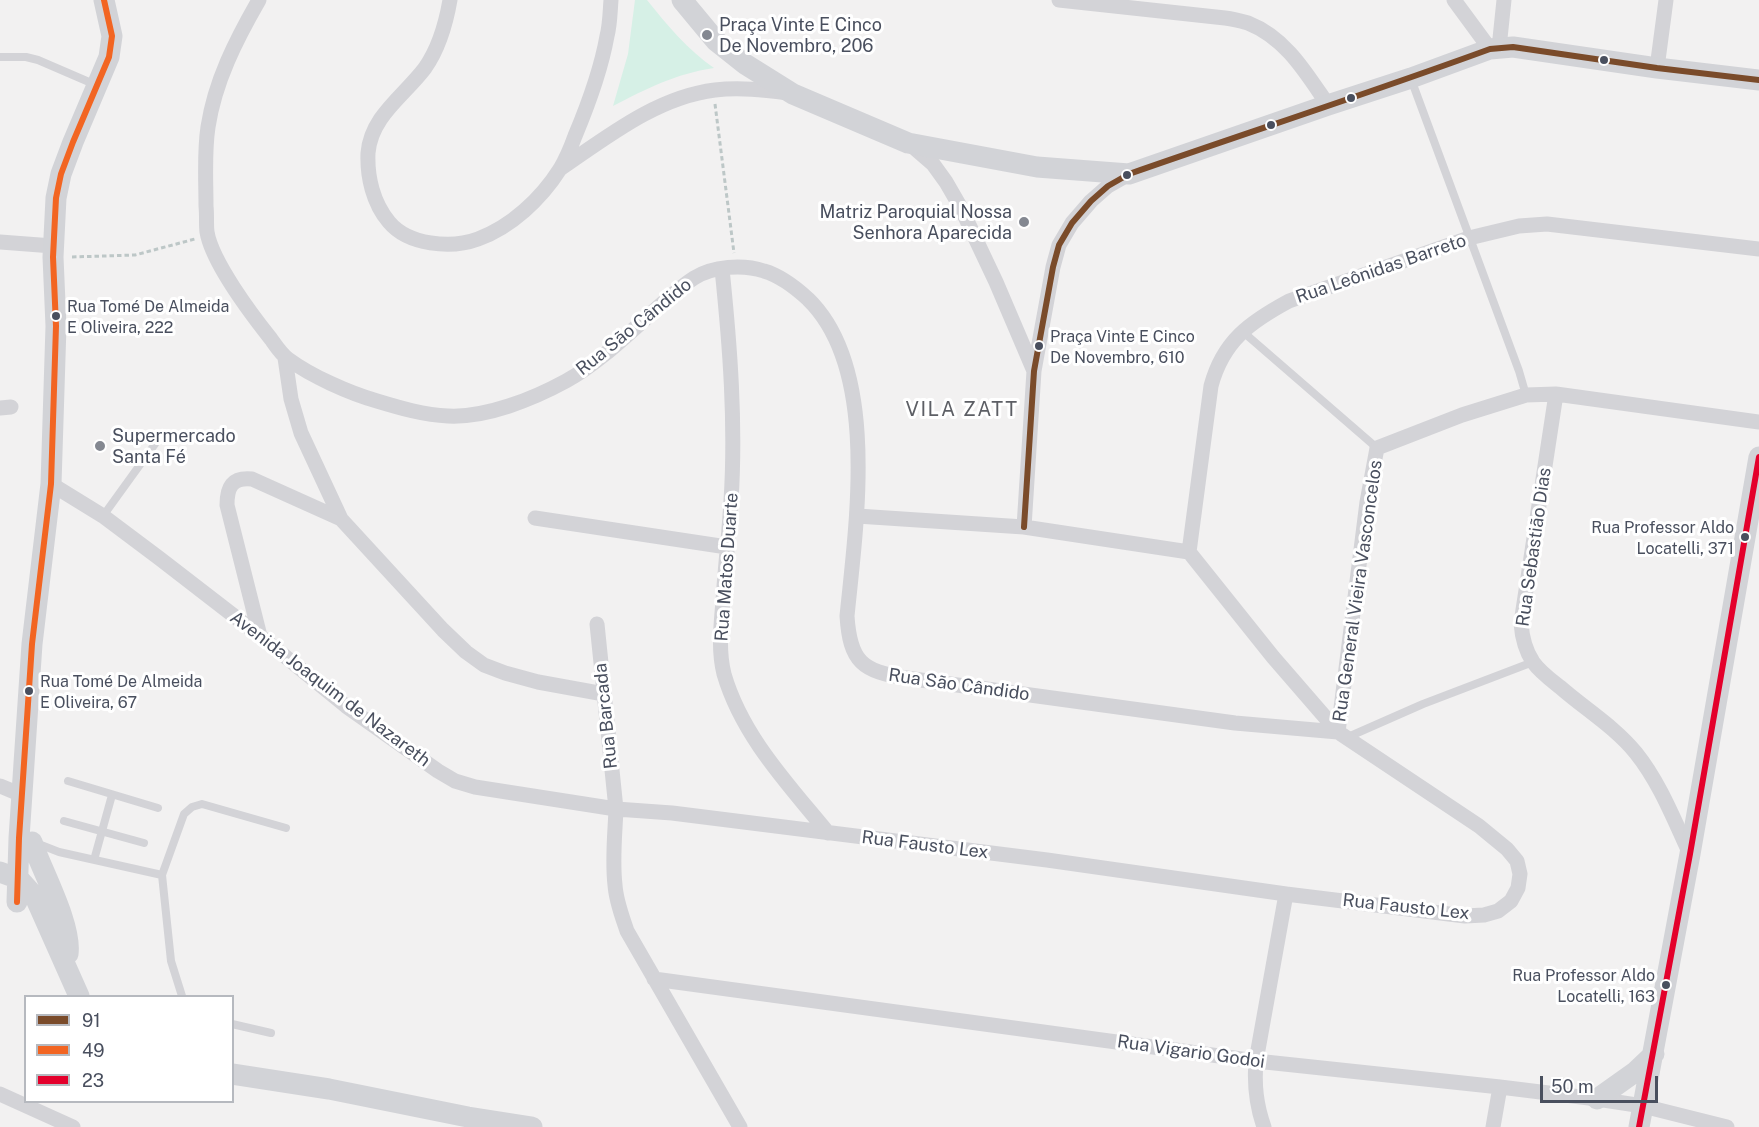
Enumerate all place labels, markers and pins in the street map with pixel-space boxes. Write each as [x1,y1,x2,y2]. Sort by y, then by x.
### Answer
place label: Praça Vinte E Cinco De Novembro, 206 [719,14,882,57]
marker: Praça Vinte E Cinco De Novembro, 206 [700,28,714,42]
unlabelled marker [1598,54,1610,66]
unlabelled marker [1345,92,1357,104]
unlabelled marker [1265,119,1277,131]
unlabelled marker [1121,169,1133,181]
place label: Matriz Paroquial Nossa Senhora Aparecida [819,201,1012,244]
marker: Matriz Paroquial Nossa Senhora Aparecida [1017,215,1031,229]
place label: Rua Tomé De Almeida E Oliveira, 222 [67,297,229,335]
marker: Rua Tomé De Almeida E Oliveira, 222 [50,310,62,322]
place label: Praça Vinte E Cinco De Novembro, 610 [1050,327,1195,365]
marker: Praça Vinte E Cinco De Novembro, 610 [1033,340,1045,352]
place label: Supermercado Santa Fé [112,425,236,468]
marker: Supermercado Santa Fé [93,439,107,453]
place label: Rua Professor Aldo Locatelli, 371 [1591,518,1734,556]
marker: Rua Professor Aldo Locatelli, 371 [1739,531,1751,543]
place label: Rua Tomé De Almeida E Oliveira, 67 [40,672,202,710]
marker: Rua Tomé De Almeida E Oliveira, 67 [23,685,35,697]
place label: Rua Professor Aldo Locatelli, 163 [1512,966,1655,1004]
marker: Rua Professor Aldo Locatelli, 163 [1660,979,1672,991]

